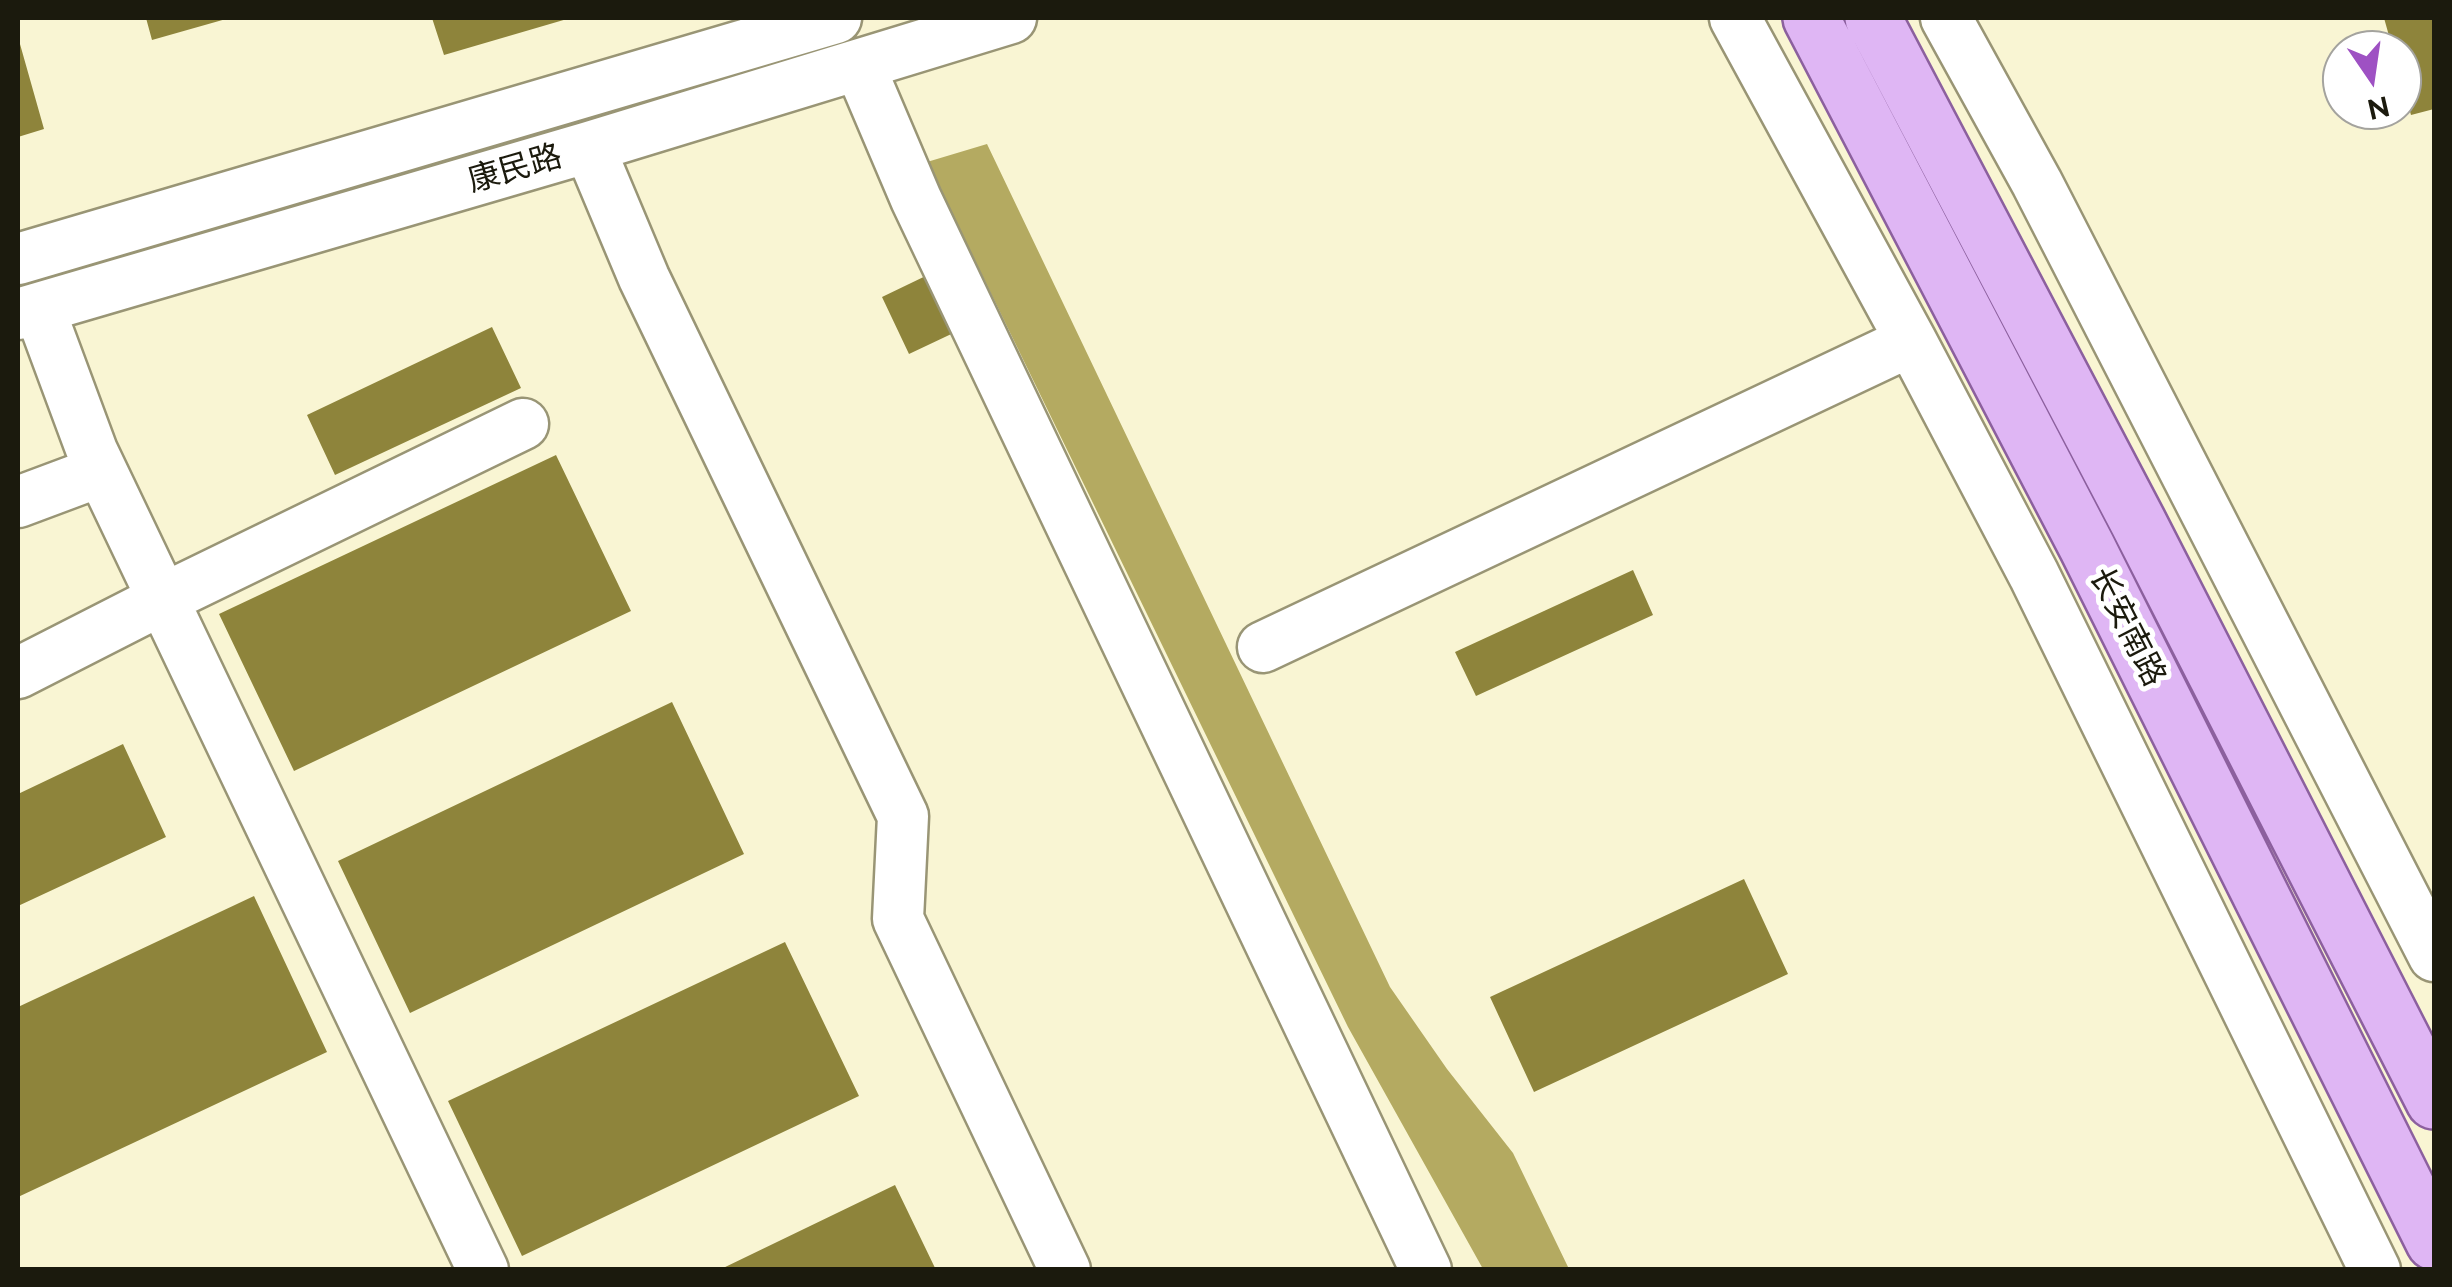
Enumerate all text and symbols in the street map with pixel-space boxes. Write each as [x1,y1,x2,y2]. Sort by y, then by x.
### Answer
north arrow [2322,30,2422,130]
text: N [2364,89,2393,126]
street label: 康民路 [464,137,566,201]
street label: 长安南路 [2081,561,2173,693]

